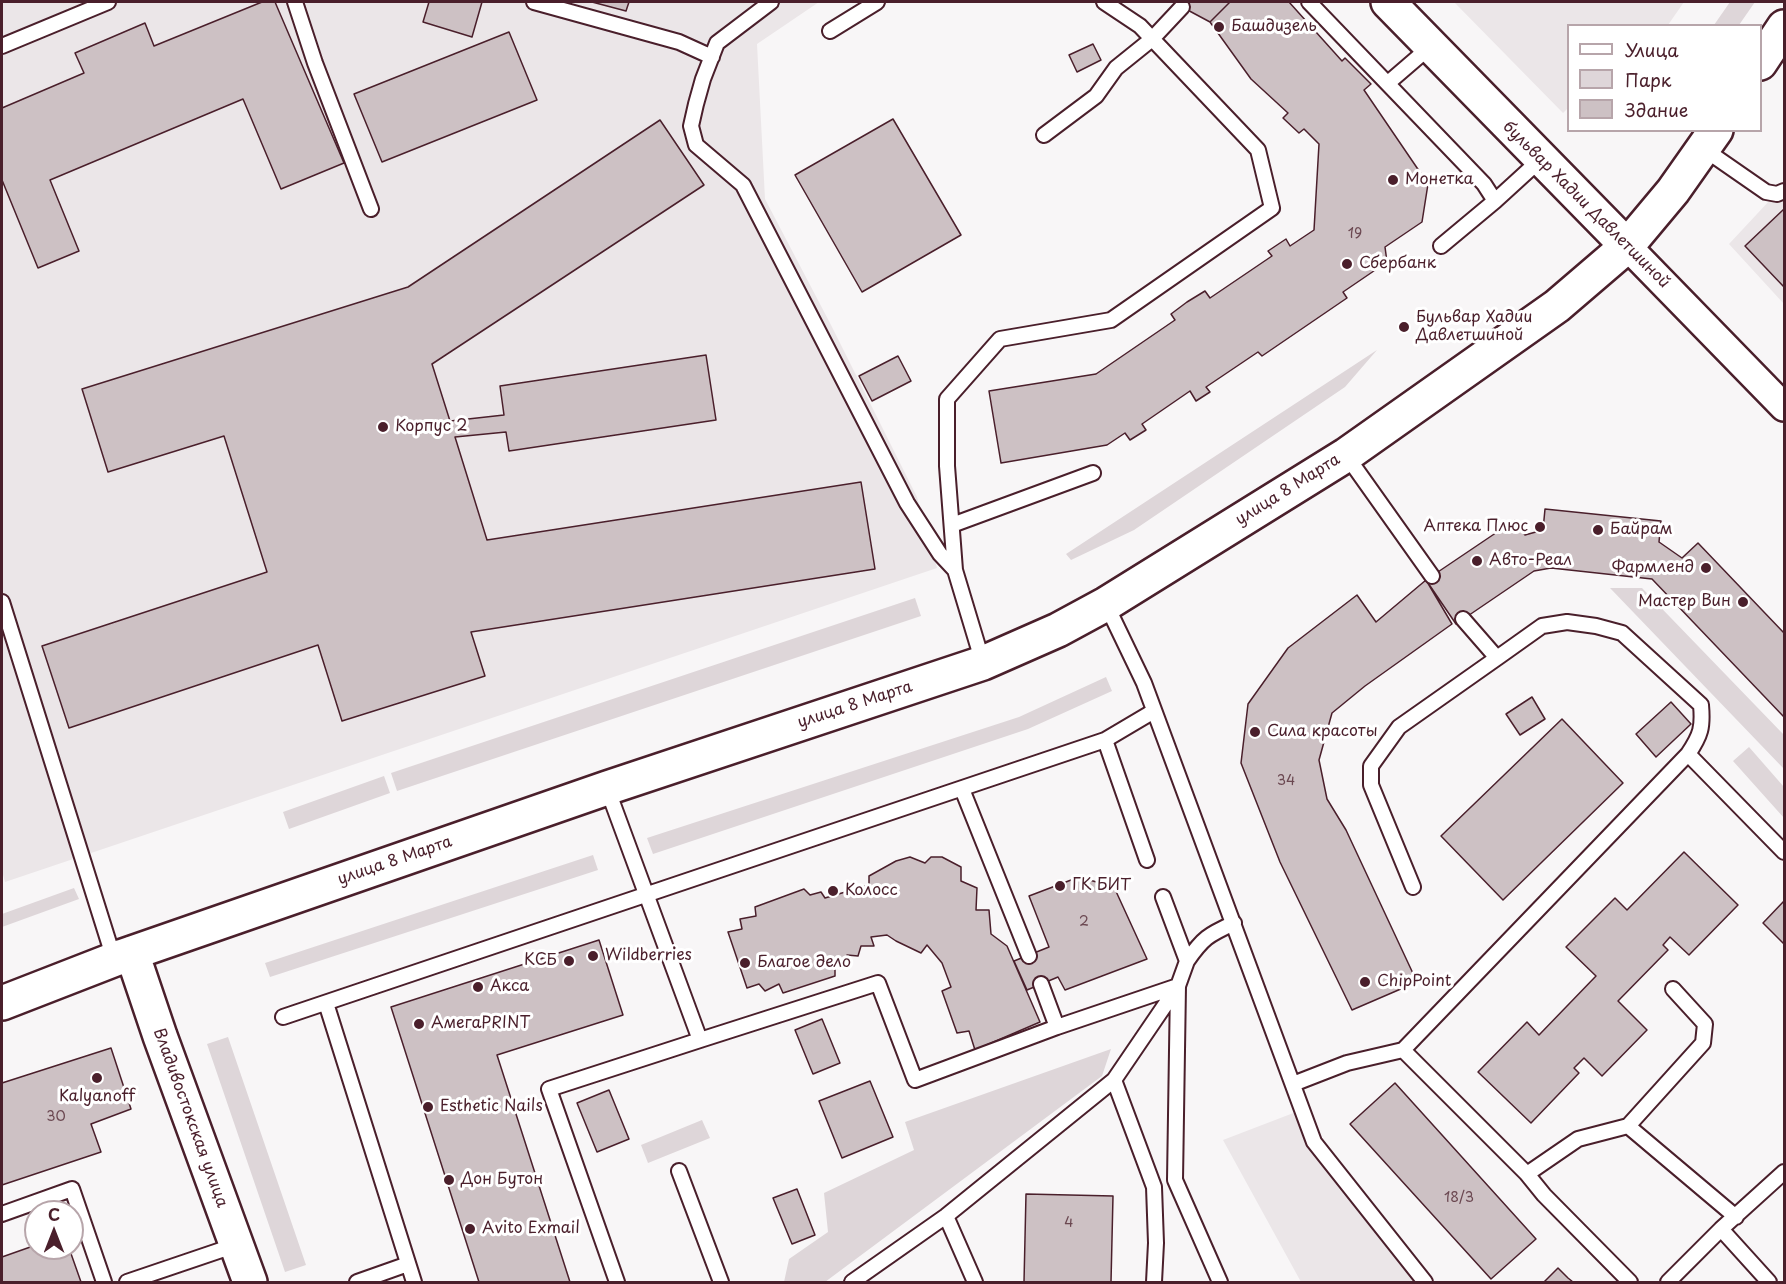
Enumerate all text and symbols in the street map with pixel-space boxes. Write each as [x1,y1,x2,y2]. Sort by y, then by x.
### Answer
place label: Башдизель [1231,17,1317,37]
marker: Башдизель [1212,20,1226,34]
legend [1567,24,1762,132]
text: Улица [1625,36,1679,63]
text: Парк [1625,66,1671,93]
text: Здание [1625,96,1688,123]
street label: бульвар Хадии Давлетшиной [1498,117,1674,293]
place label: Монетка [1405,170,1474,190]
marker: Монетка [1386,173,1400,187]
house number: 19 [1348,226,1362,242]
place label: Сбербанк [1359,254,1436,274]
marker: Сбербанк [1340,257,1354,271]
place label: Бульвар Хадии Давлетшиной [1416,308,1532,346]
marker: Бульвар Хадии Давлетшиной [1397,320,1411,334]
place label: Корпус 2 [395,417,468,437]
marker: Корпус 2 [376,420,390,434]
street label: улица 8 Марта [1232,450,1344,530]
place label: Аптека Плюс [1424,517,1528,537]
marker: Аптека Плюс [1533,520,1547,534]
place label: Байрам [1610,520,1673,540]
marker: Байрам [1591,523,1605,537]
place label: Авто-Реал [1489,551,1572,571]
marker: Авто-Реал [1470,554,1484,568]
place label: Фармленд [1612,558,1694,578]
marker: Фармленд [1699,561,1713,575]
place label: Мастер Вин [1638,592,1731,612]
marker: Мастер Вин [1736,595,1750,609]
street label: улица 8 Марта [795,677,915,733]
place label: Сила красоты [1267,722,1378,742]
marker: Сила красоты [1248,725,1262,739]
house number: 34 [1277,773,1295,789]
street label: улица 8 Марта [335,832,455,890]
place label: ГК БИТ [1072,876,1131,896]
marker: ГК БИТ [1053,879,1067,893]
place label: Колосс [845,881,898,901]
marker: Колосс [826,884,840,898]
house number: 2 [1079,914,1089,930]
place label: Wildberries [605,946,692,966]
marker: Wildberries [586,949,600,963]
place label: КСБ [524,951,557,971]
place label: Благое дело [757,953,851,973]
marker: КСБ [562,954,576,968]
marker: Благое дело [738,956,752,970]
place label: ChipPoint [1377,972,1451,992]
marker: ChipPoint [1358,975,1372,989]
place label: Акса [490,977,529,997]
marker: Акса [471,980,485,994]
place label: АмегаPRINT [431,1014,530,1034]
marker: АмегаPRINT [412,1017,426,1031]
street label: Владивостокская улица [149,1026,231,1210]
marker: Kalyanoff [90,1071,104,1085]
place label: Kalyanoff [59,1087,135,1107]
place label: Esthetic Nails [440,1097,543,1117]
marker: Esthetic Nails [421,1100,435,1114]
house number: 30 [46,1109,66,1125]
place label: Дон Бутон [461,1170,543,1190]
marker: Дон Бутон [442,1173,456,1187]
house number: 18/3 [1444,1190,1474,1206]
north arrow [24,1200,84,1260]
text: С [48,1202,60,1226]
house number: 4 [1064,1215,1074,1231]
place label: Avito Exmail [482,1219,580,1239]
marker: Avito Exmail [463,1222,477,1236]

